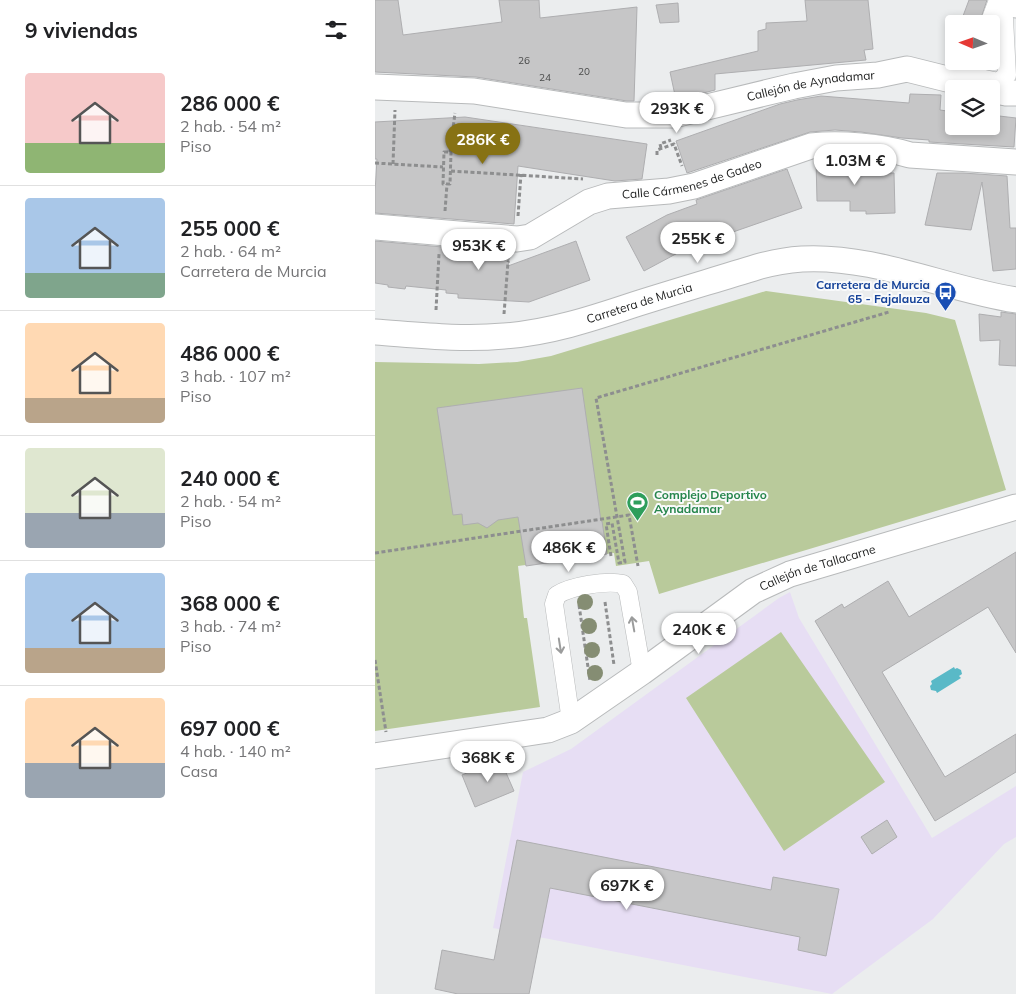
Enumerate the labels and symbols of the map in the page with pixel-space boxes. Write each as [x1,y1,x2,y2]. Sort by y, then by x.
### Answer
north arrow [945,15,1000,70]
house number: 26 [518,54,530,67]
house number: 20 [578,65,590,78]
street label: Callejón de Aynadamar [745,67,876,104]
house number: 24 [539,71,551,84]
pin: 293K € [636,92,718,134]
pin: 286K € [442,122,524,165]
pin: 1.03M € [809,144,901,186]
street label: Calle Cármenes de Gadeo [621,155,763,202]
pin: 255K € [657,222,739,264]
pin: 953K € [438,228,520,271]
place label: Carretera de Murcia 65 - Fajalauza [816,277,930,306]
street label: Carretera de Murcia [585,279,694,326]
bus stop icon: Carretera de Murcia 65 - Fajalauza [934,280,958,311]
place label: Complejo Deportivo Aynadamar [654,487,767,516]
sports icon: Complejo Deportivo Aynadamar [626,490,650,521]
pin: 486K € [528,530,610,573]
street label: Callejón de Tallacarne [757,541,877,594]
pin: 240K € [658,612,740,655]
one-way arrow [628,616,638,632]
one-way arrow [555,637,565,653]
pin: 368K € [447,740,529,783]
pin: 697K € [586,868,668,911]

